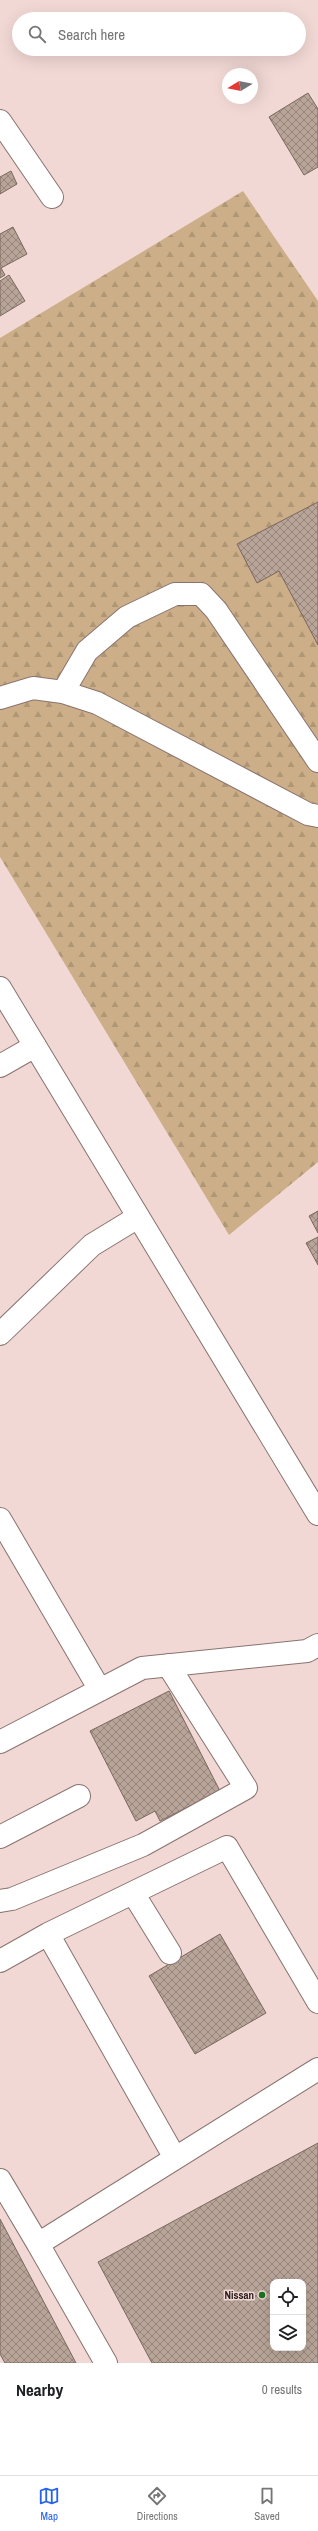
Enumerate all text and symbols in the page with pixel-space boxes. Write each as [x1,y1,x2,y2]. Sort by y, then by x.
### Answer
search box [12,12,306,56]
icon: search [26,23,48,45]
text: Search here [58,24,125,45]
north arrow [222,68,258,104]
map controls [270,2279,306,2351]
button: locate [270,2279,306,2315]
place label: Nissan [224,2288,254,2302]
marker: Nissan [257,2290,267,2300]
button: layers [270,2315,306,2351]
text: Nearby [16,2378,63,2401]
text: 0 results [262,2381,302,2398]
tab: Map [38,2485,60,2523]
tab: Directions [137,2485,178,2523]
tab: Saved [254,2485,280,2523]

